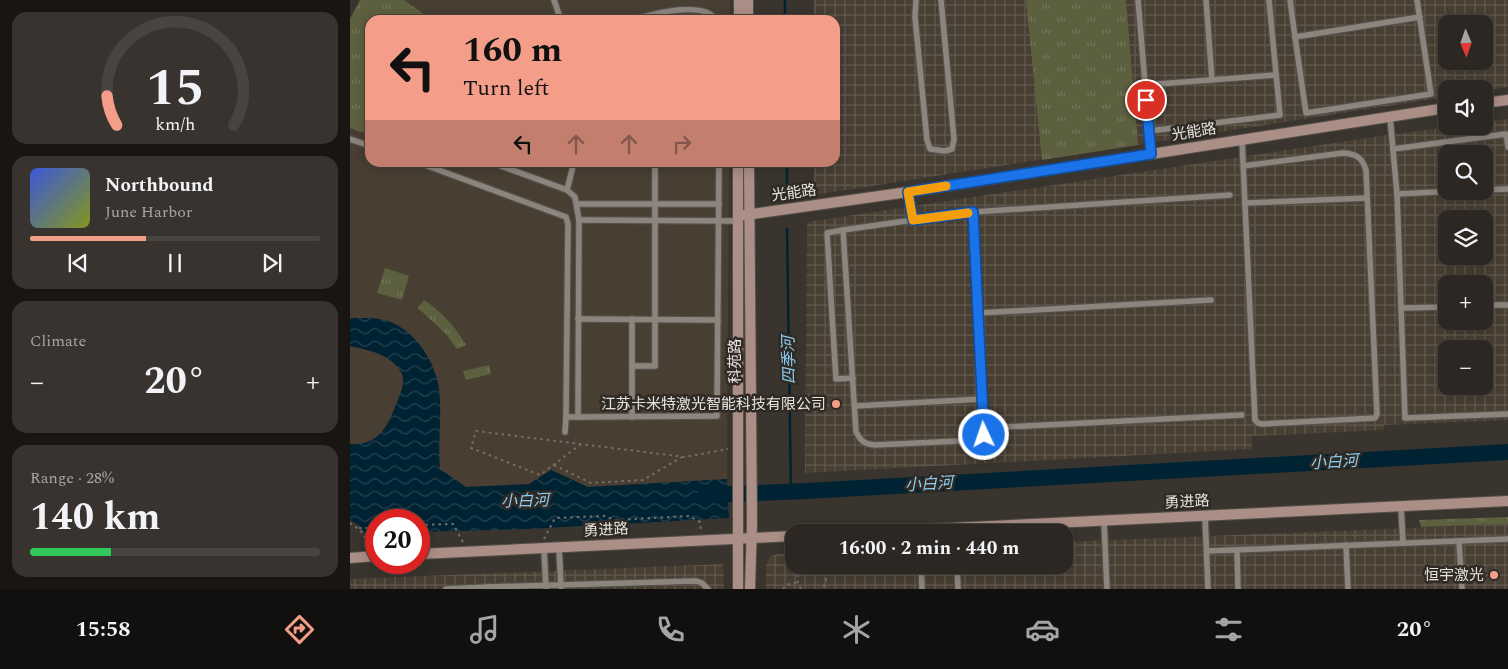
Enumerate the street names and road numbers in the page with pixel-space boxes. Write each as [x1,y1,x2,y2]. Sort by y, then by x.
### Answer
street label: 光能路 [1170,117,1218,147]
street label: 光能路 [770,178,818,208]
street label: 科苑路 [724,338,747,384]
street label: 勇进路 [1164,489,1210,515]
street label: 勇进路 [583,517,629,543]

